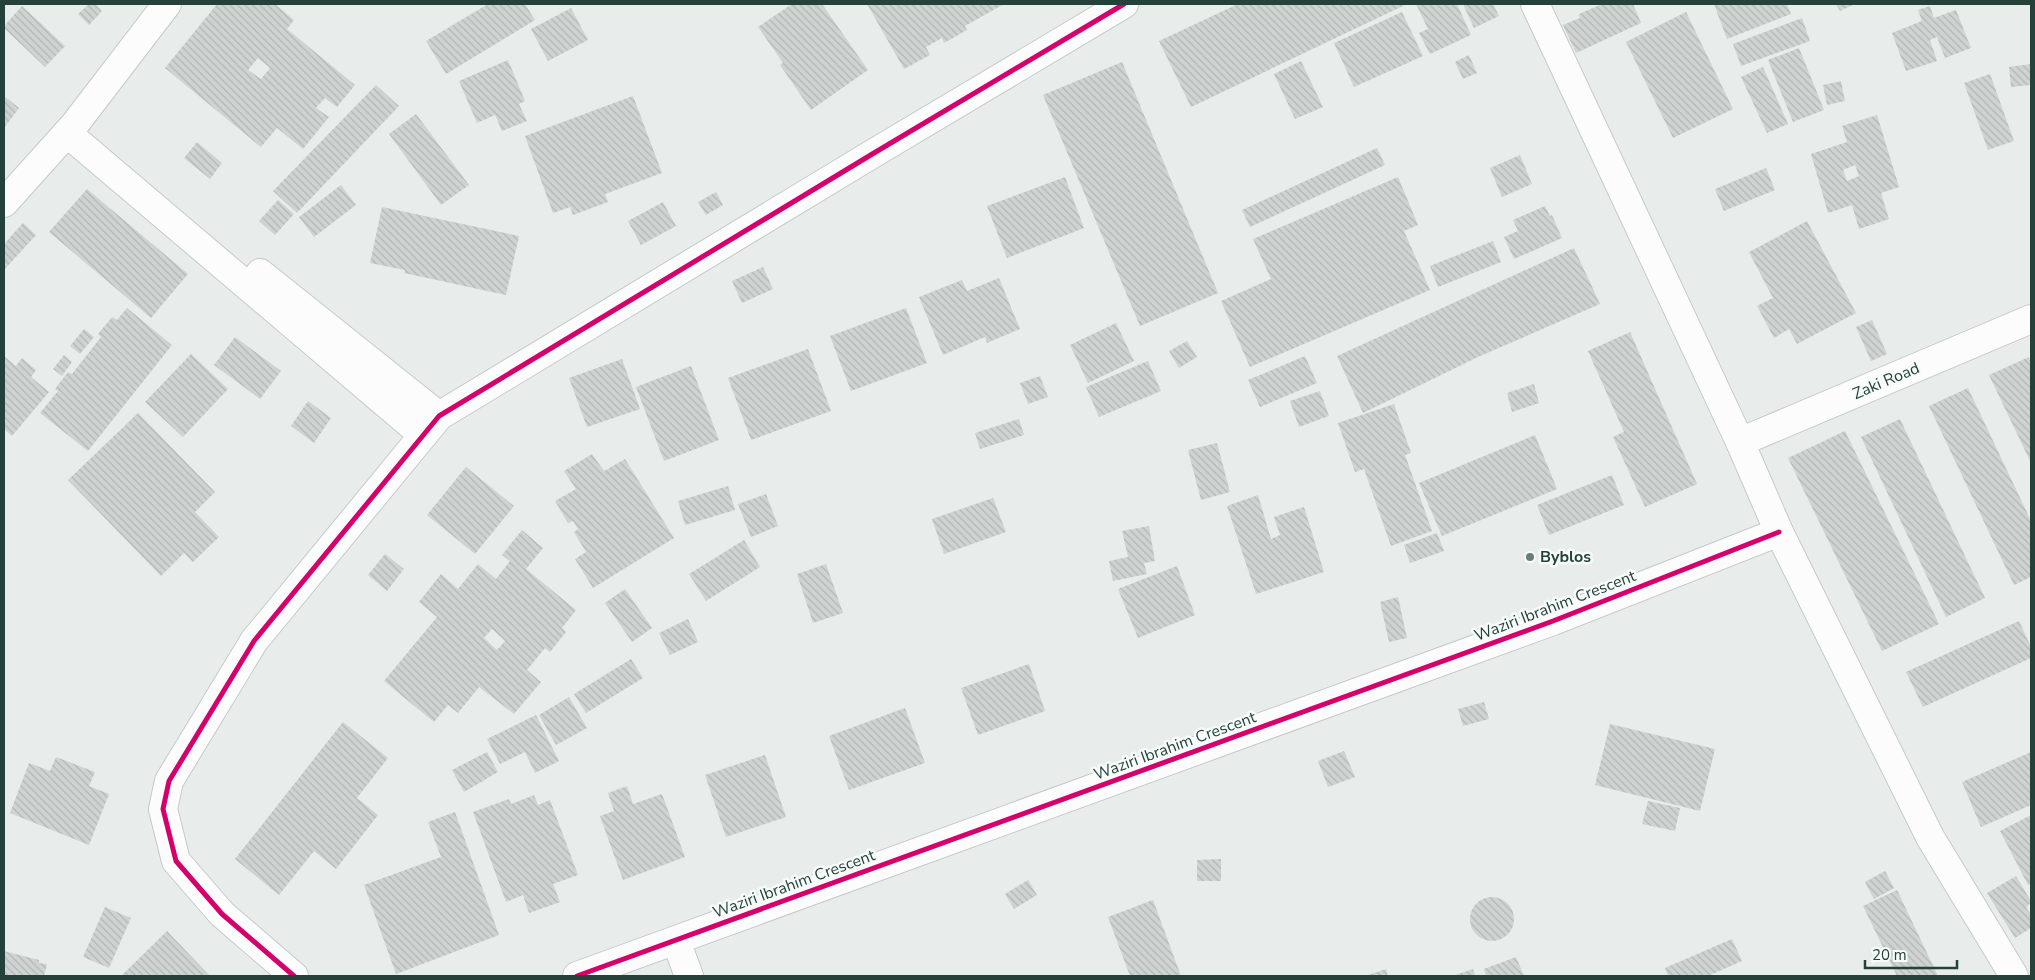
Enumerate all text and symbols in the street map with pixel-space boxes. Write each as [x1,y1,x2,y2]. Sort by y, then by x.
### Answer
street label: Zaki Road [1849,357,1923,405]
place label: Byblos [1540,546,1591,568]
marker: Byblos [1524,551,1536,563]
street label: Waziri Ibrahim Crescent [1471,565,1639,647]
street label: Waziri Ibrahim Crescent [1091,706,1260,786]
street label: Waziri Ibrahim Crescent [710,844,879,924]
scale bar [1865,938,1958,970]
text: 20 m [1872,945,1907,965]

